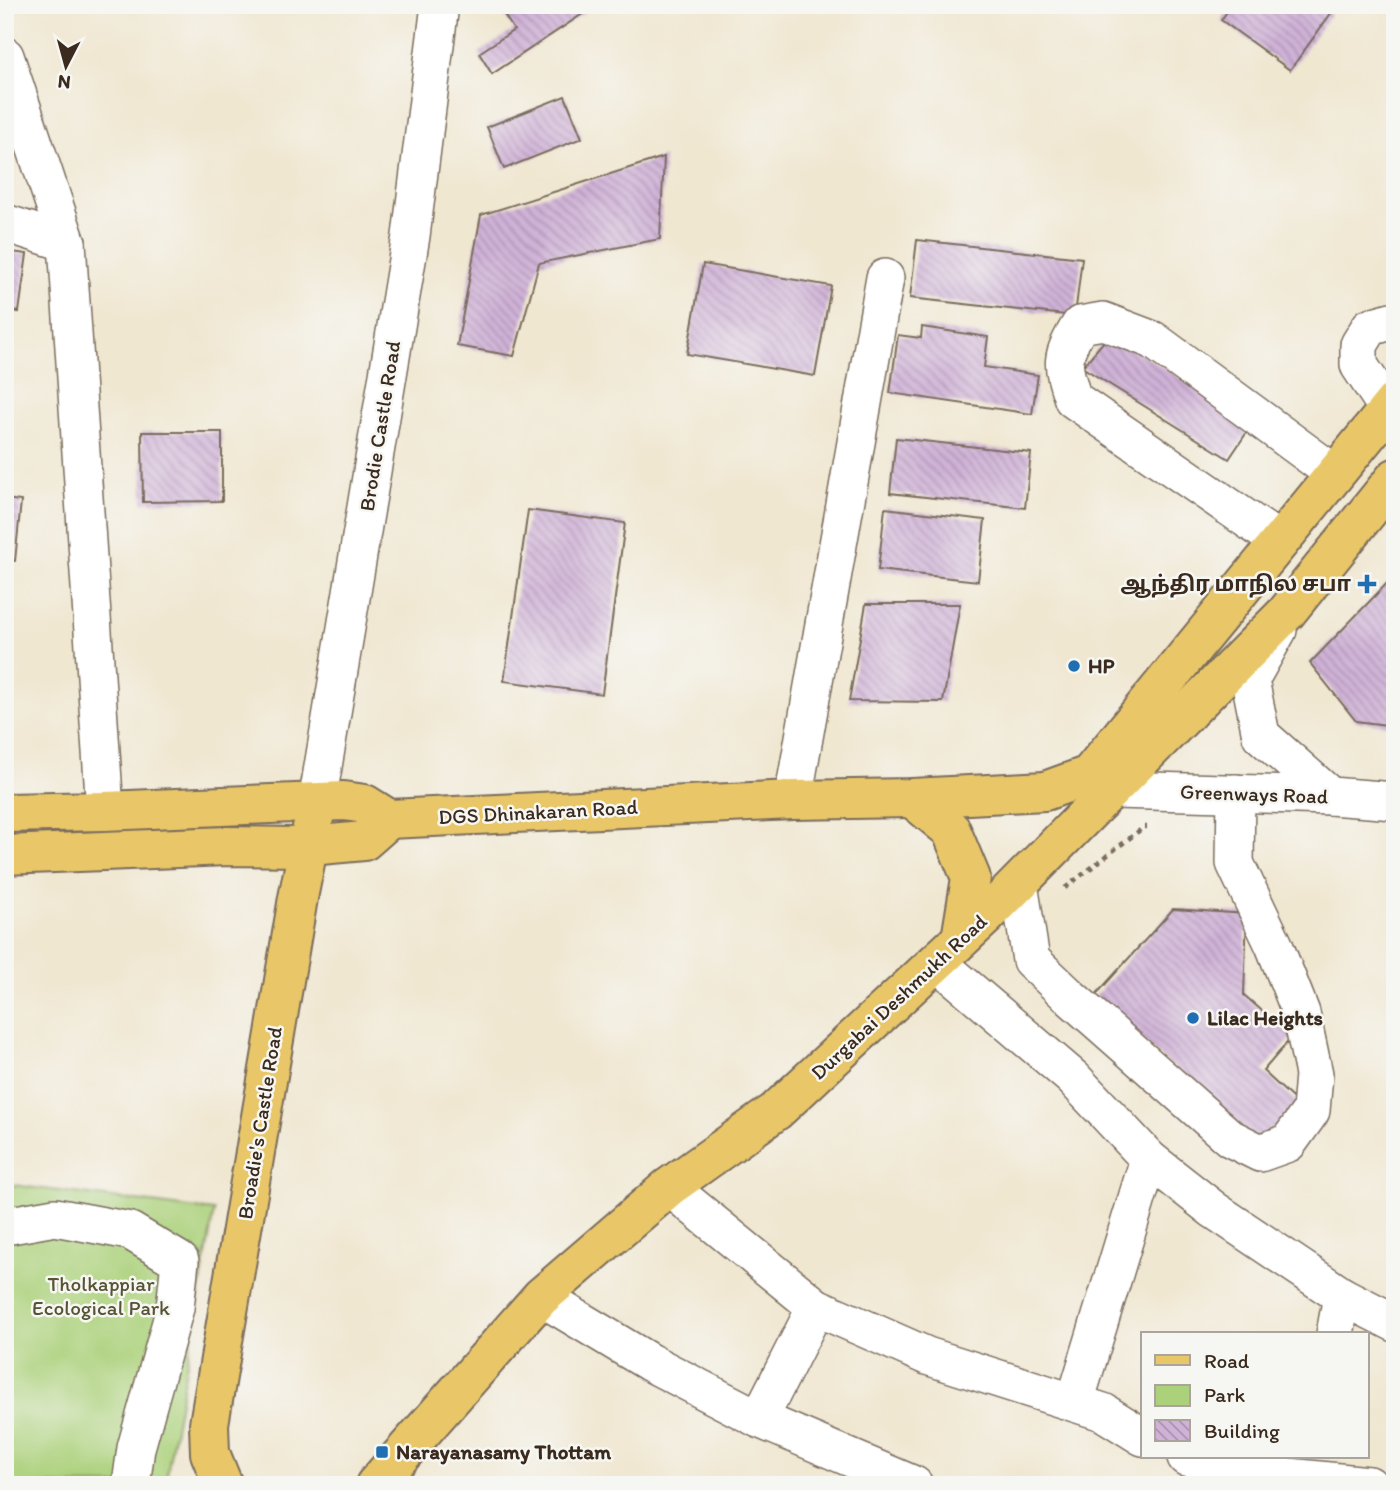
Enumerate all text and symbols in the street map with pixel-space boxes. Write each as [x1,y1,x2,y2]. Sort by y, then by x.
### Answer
north arrow [32,32,102,102]
text: N [57,70,72,95]
street label: Brodie Castle Road [354,338,405,513]
place label: ஆந்திர மாநில சபா [1121,571,1351,598]
marker: ஆந்திர மாநில சபா [1357,574,1377,594]
place label: HP [1088,653,1115,678]
marker: HP [1066,658,1082,674]
street label: Greenways Road [1180,778,1329,809]
street label: DGS Dhinakaran Road [438,794,639,829]
street label: Durgabai Deshmukh Road [805,908,992,1085]
place label: Lilac Heights [1207,1005,1323,1031]
marker: Lilac Heights [1185,1010,1201,1026]
street label: Broadie's Castle Road [232,1024,287,1221]
park label: Tholkappiar Ecological Park [32,1271,170,1320]
legend [1141,1332,1368,1458]
text: Road [1204,1348,1250,1373]
text: Park [1204,1382,1246,1407]
text: Building [1204,1418,1280,1443]
place label: Narayanasamy Thottam [396,1439,612,1465]
marker: Narayanasamy Thottam [374,1444,390,1460]

